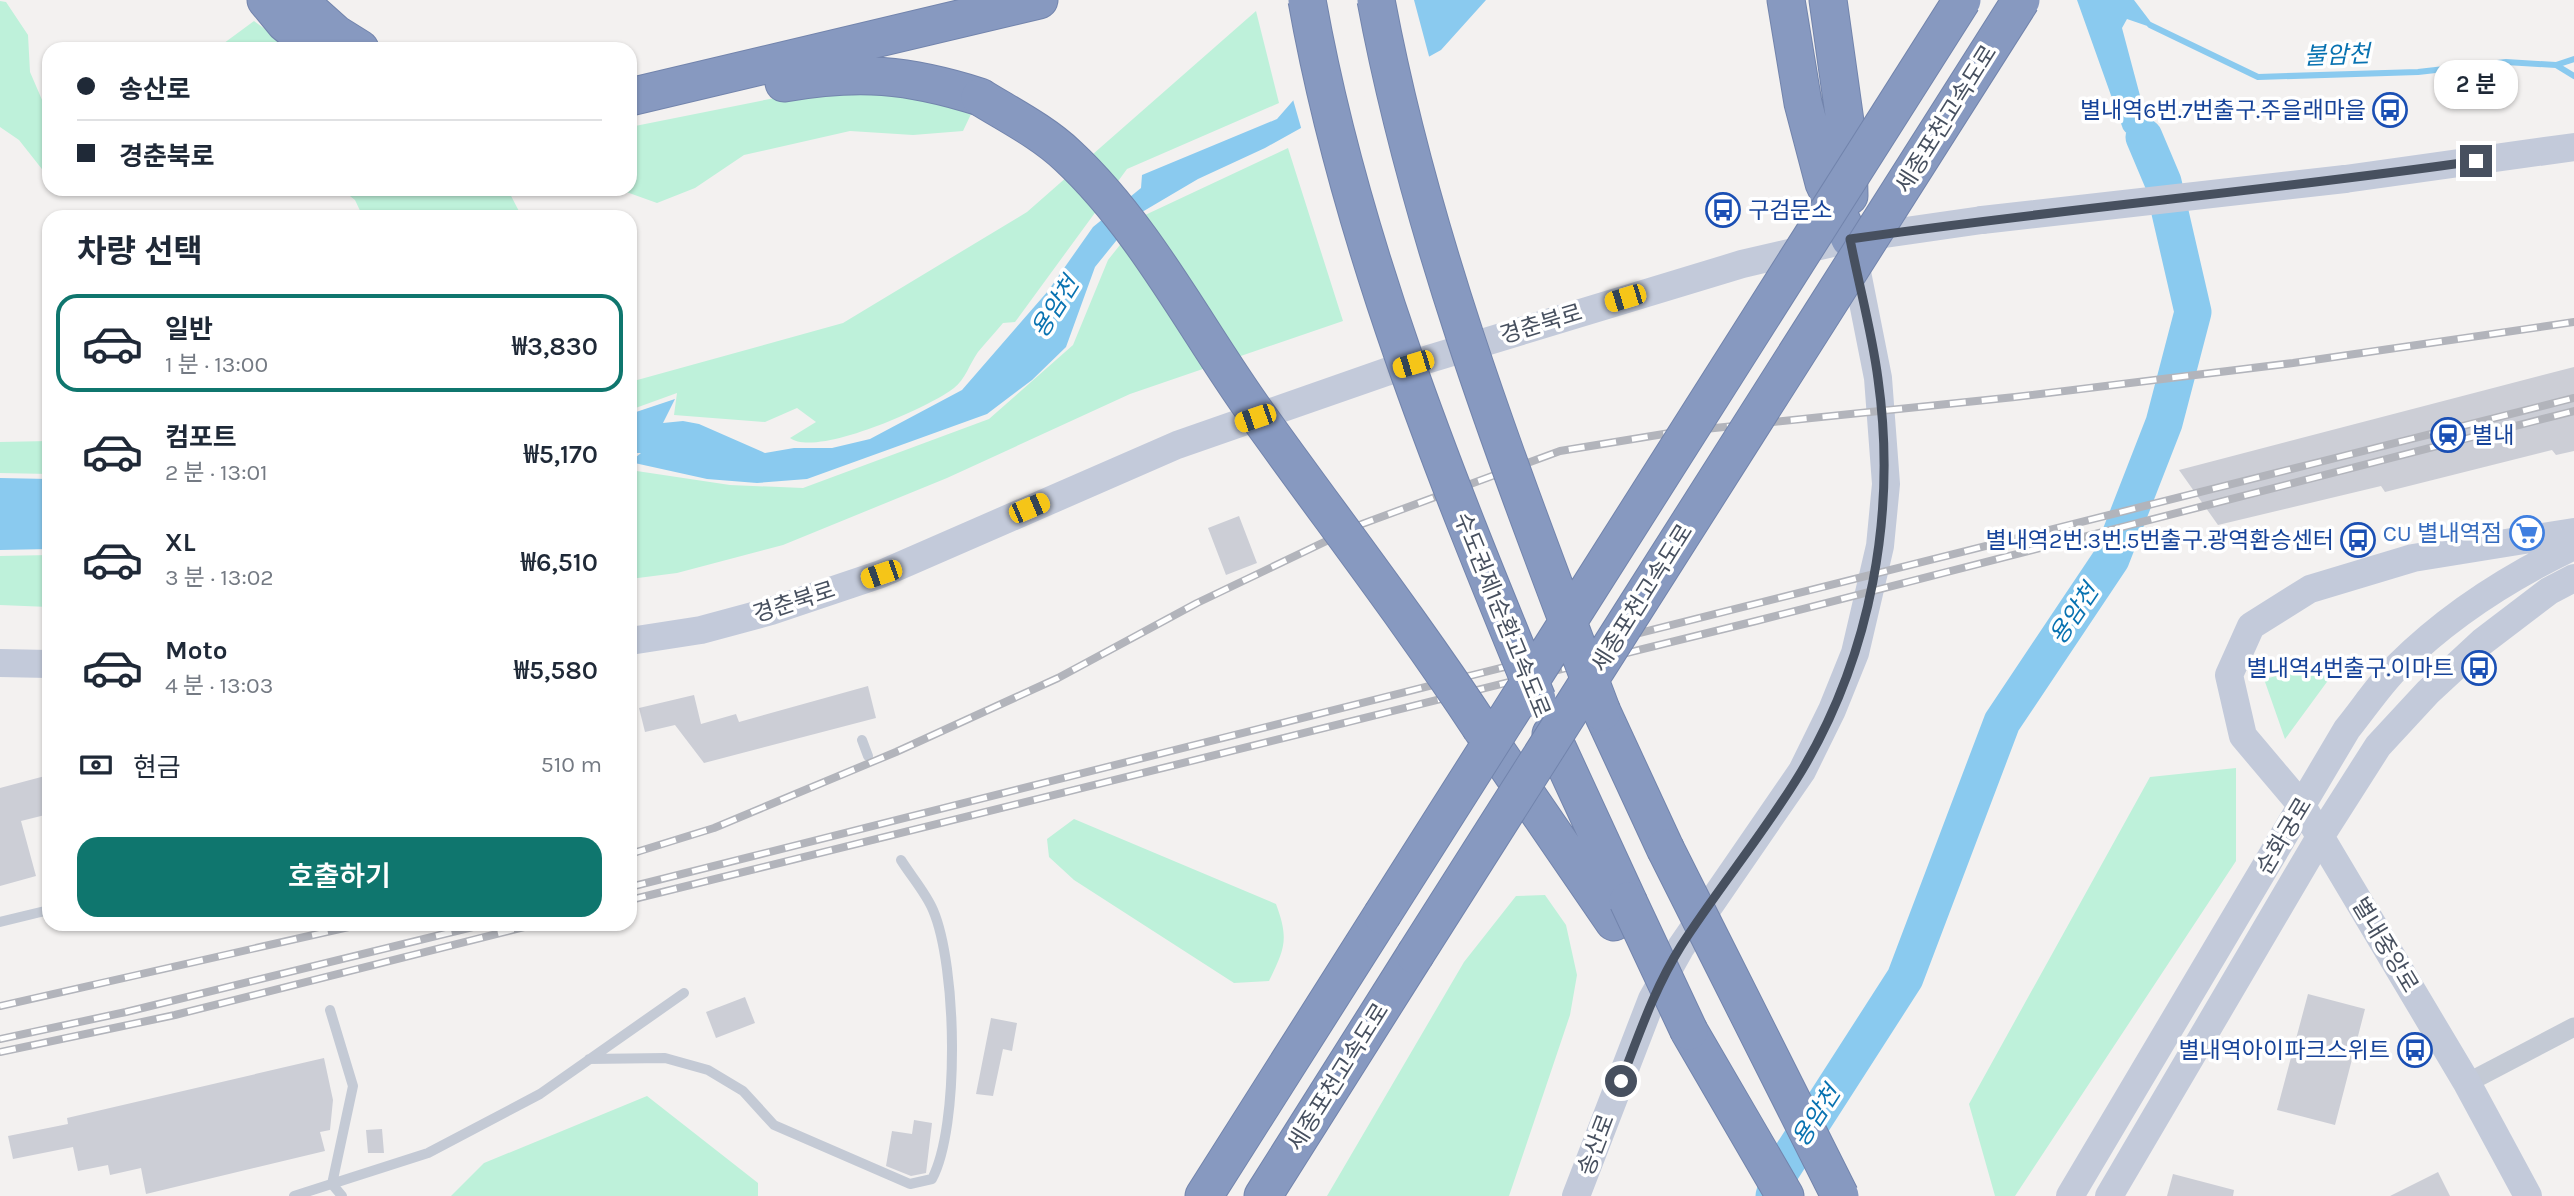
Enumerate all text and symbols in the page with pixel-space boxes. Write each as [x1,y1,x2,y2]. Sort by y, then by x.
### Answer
street label: 세종포천고속도로 [1890,40,2002,198]
water label: 불암천 [2303,40,2374,70]
callout: 2 분 [2434,60,2518,108]
text: 2 분 [2456,71,2496,98]
text: 송산로 [119,74,191,105]
bus stop icon: 별내역6번.7번출구.주을래마을 [2371,91,2409,129]
place label: 별내역6번.7번출구.주을래마을 [2080,97,2366,124]
text: 경춘북로 [119,141,215,172]
route end [2460,145,2492,177]
bus stop icon: 구검문소 [1704,191,1742,229]
place label: 구검문소 [1748,197,1833,224]
text: 차량 선택 [77,233,203,270]
water label: 용암천 [1026,269,1086,343]
car [1602,282,1649,314]
street label: 경춘북로 [1497,299,1585,349]
icon: car [81,312,144,375]
text: 일반 [165,314,213,345]
text: ₩3,830 [512,331,598,362]
car [1390,348,1437,380]
text: 1 분 · 13:00 [165,351,268,378]
car [1232,401,1279,435]
station icon: 별내 [2429,416,2467,454]
icon: car [81,420,144,483]
text: 컴포트 [165,422,237,453]
place label: 별내 [2472,422,2514,449]
text: ₩5,170 [524,439,598,470]
text: 2 분 · 13:01 [165,459,268,486]
car [1006,490,1053,526]
street label: 수도권제1순환고속도로 [1448,508,1556,722]
supermarket icon: CU 별내역점 [2508,514,2546,552]
street label: 세종포천고속도로 [1586,519,1698,677]
place label: CU 별내역점 [2383,520,2502,547]
bus stop icon: 별내역2번.3번.5번출구.광역환승센터 [2339,521,2377,559]
text: XL [165,527,196,558]
place label: 별내역2번.3번.5번출구.광역환승센터 [1986,527,2334,554]
icon: car [81,528,144,591]
text: ₩6,510 [521,547,598,578]
car [858,557,905,591]
text: 3 분 · 13:02 [165,564,274,591]
street label: 경춘북로 [750,576,838,628]
water label: 용암천 [2044,576,2106,649]
text: Moto [165,635,227,666]
icon: car [81,636,144,699]
bus stop icon: 별내역4번출구.이마트 [2460,649,2498,687]
text: ₩5,580 [514,655,598,686]
place label: 별내역4번출구.이마트 [2247,655,2454,682]
text: 4 분 · 13:03 [165,672,273,699]
icon: cash [77,746,115,784]
text: 510 m [541,751,602,778]
text: 현금 [133,752,181,783]
street label: 순화궁로 [2251,793,2317,879]
button: 호출하기 [77,837,602,917]
street label: 별내중앙로 [2346,893,2424,997]
street label: 세종포천고속도로 [1282,998,1394,1156]
bus stop icon: 별내역아이파크스위트 [2396,1031,2434,1069]
place label: 별내역아이파크스위트 [2178,1037,2390,1064]
route start [1605,1065,1637,1097]
water label: 용암천 [1786,1078,1847,1151]
street label: 송산로 [1572,1111,1620,1179]

